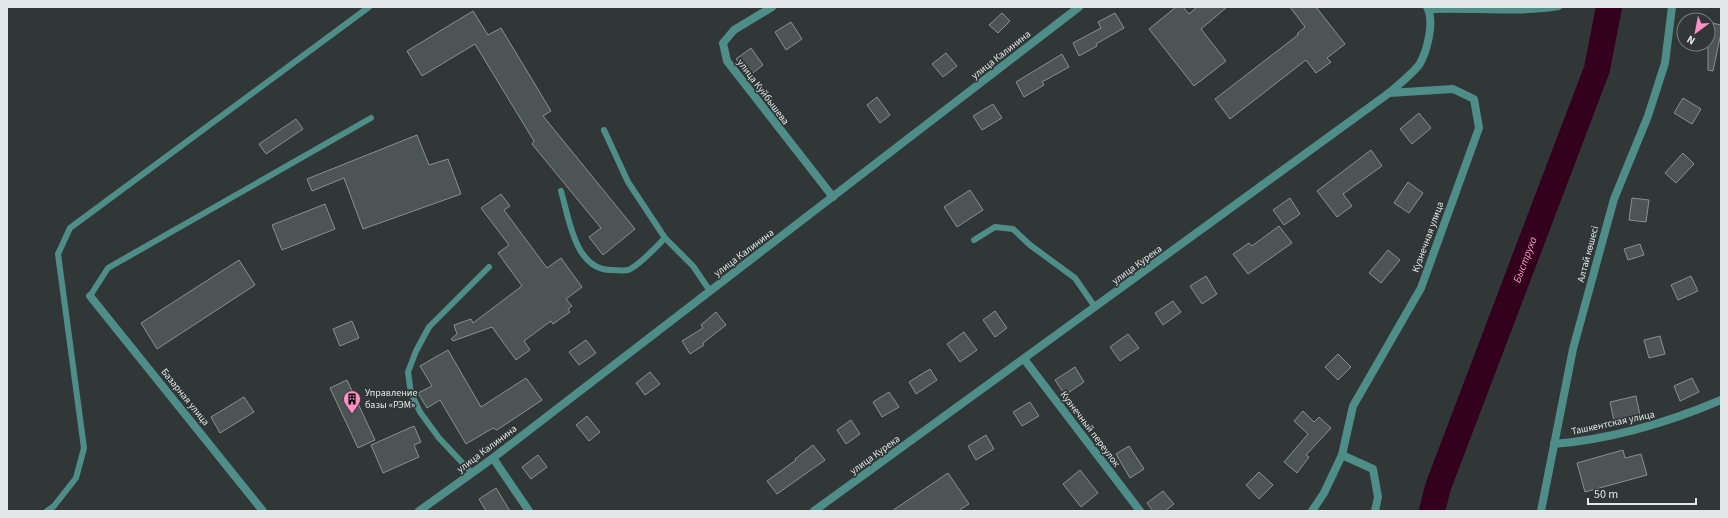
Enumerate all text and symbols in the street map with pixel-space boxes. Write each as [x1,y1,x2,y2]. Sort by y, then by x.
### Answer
north arrow [1676,12,1716,52]
street label: улица Калинина [968,27,1034,83]
text: N [1684,32,1698,48]
street label: улица Куйбышева [734,56,792,128]
street label: Кузнечная улица [1409,200,1447,274]
street label: Алтай көшесі [1574,224,1602,284]
street label: улица Калинина [711,226,777,280]
water label: Быструха [1509,234,1540,285]
street label: улица Курека [1109,242,1165,288]
street label: Базарная улица [158,365,212,429]
place label: Управление базы «РЭМ» [365,386,417,412]
street label: Кузнечный переулок [1057,388,1123,470]
building icon: Управление базы «РЭМ» [342,389,362,414]
street label: Ташкентская улица [1570,407,1656,439]
street label: улица Калинина [454,422,520,476]
street label: улица Курека [847,432,903,478]
scale bar [1588,480,1696,506]
text: 50 m [1594,486,1618,503]

